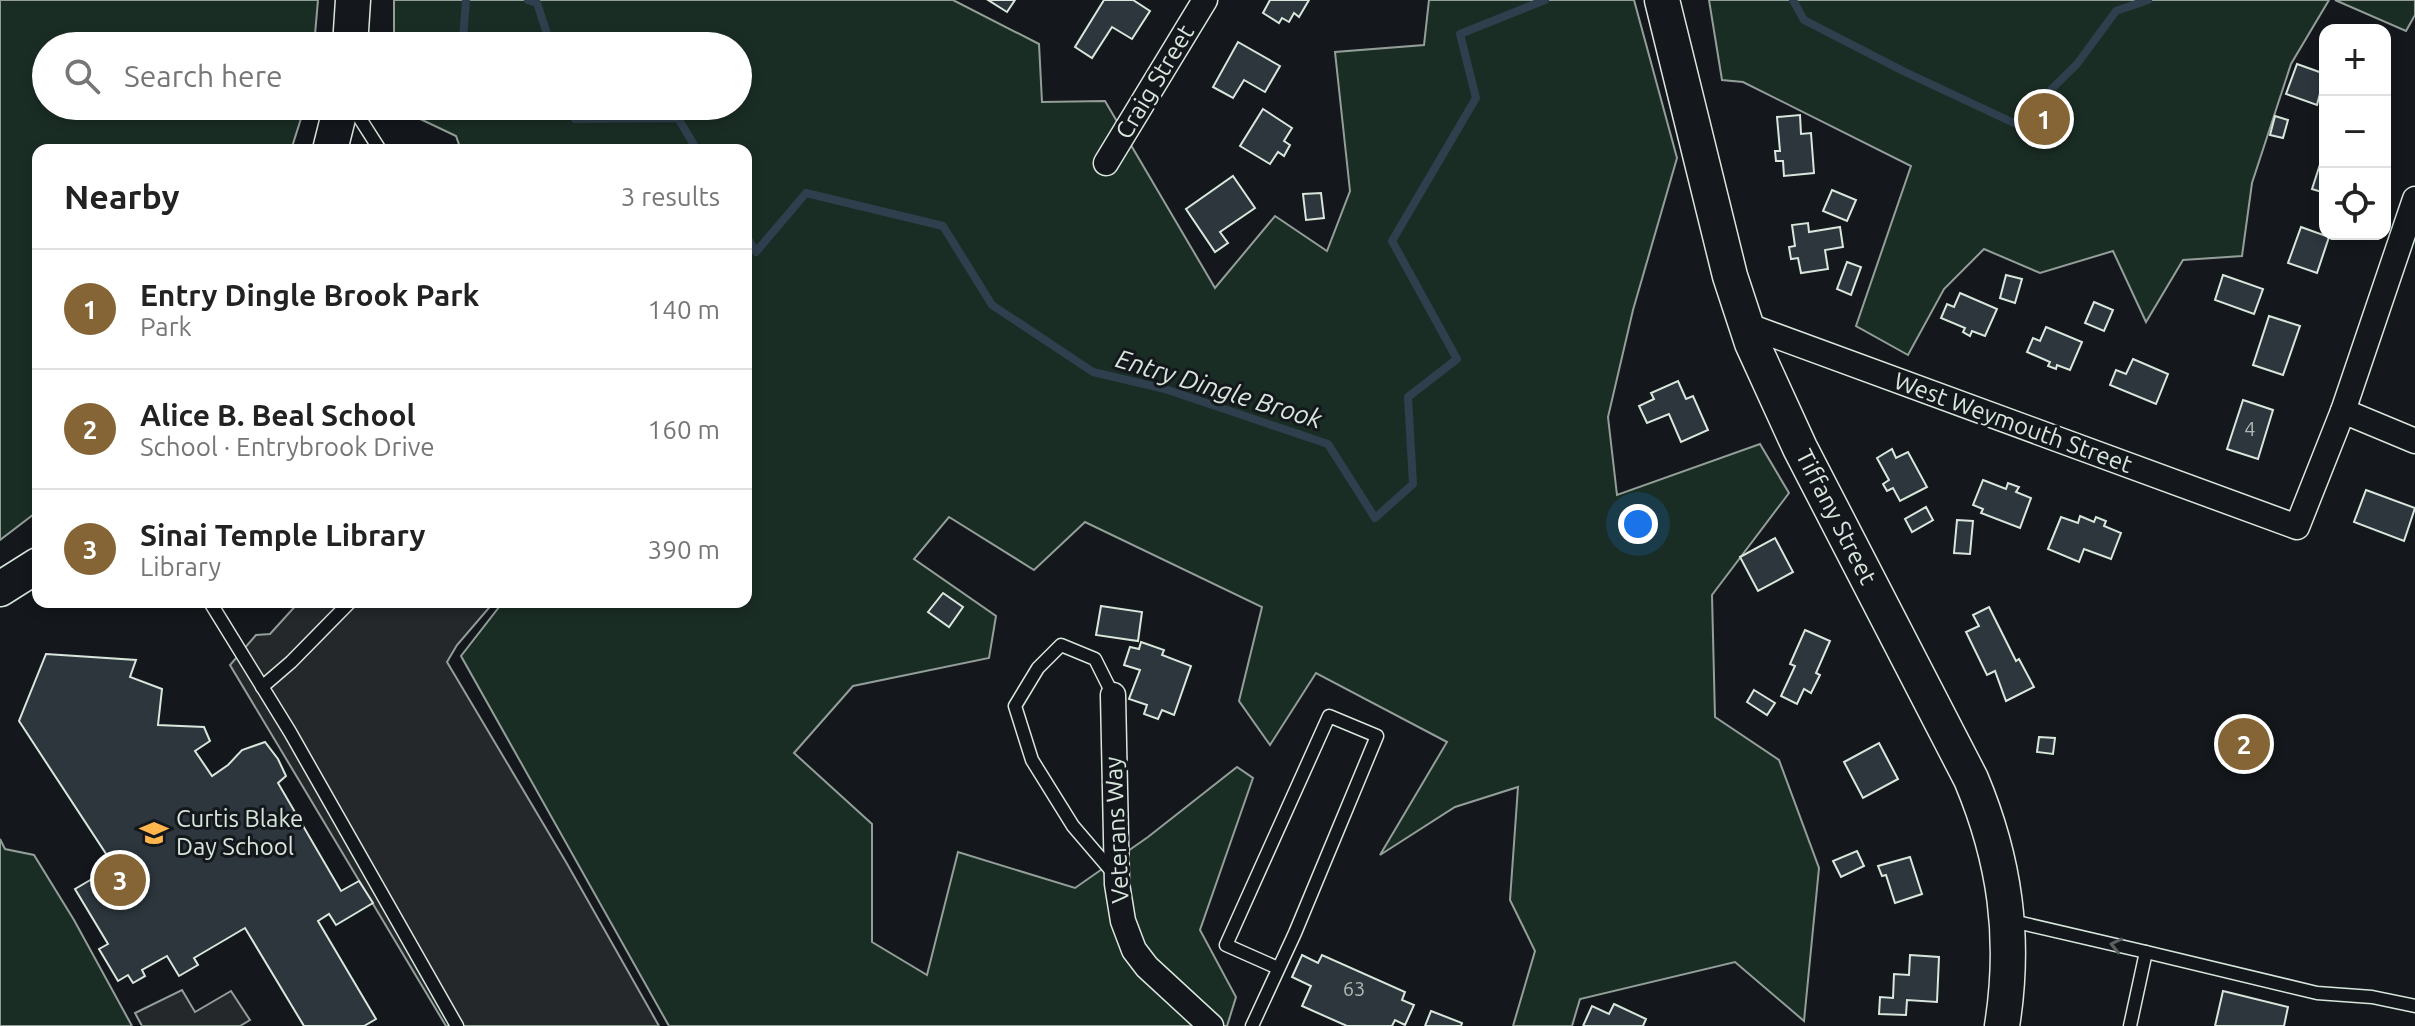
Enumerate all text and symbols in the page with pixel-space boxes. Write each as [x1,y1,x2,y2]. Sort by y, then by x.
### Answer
street label: Craig Street [1110,19,1199,144]
map controls [2319,24,2391,240]
button: + [2319,24,2391,96]
search box [32,32,752,120]
icon: search [60,54,104,98]
text: Search here [124,59,283,93]
pin: 1 [2018,89,2070,149]
button: − [2319,96,2391,168]
button: locate [2319,168,2391,240]
text: Nearby [64,177,179,215]
text: 3 results [621,182,720,211]
text: Entry Dingle Brook Park [140,278,479,312]
text: 1 [83,295,97,324]
text: 140 m [648,295,720,324]
text: Park [140,312,192,341]
water label: Entry Dingle Brook [1113,343,1326,434]
street label: West Weymouth Street [1891,367,2136,478]
text: Alice B. Beal School [140,398,416,432]
text: 2 [83,415,97,444]
text: 160 m [648,415,720,444]
house number: 4 [2244,417,2256,440]
text: School · Entrybrook Drive [140,432,435,461]
street label: Tiffany Street [1791,445,1882,589]
your location [1618,504,1658,544]
text: Sinai Temple Library [140,518,426,552]
text: 3 [83,535,97,564]
text: 390 m [648,535,720,564]
text: Library [140,552,221,581]
pin: 2 [2218,714,2270,774]
street label: Veterans Way [1099,756,1134,904]
place label: Curtis Blake Day School [176,805,303,860]
school or university icon: Curtis Blake Day School [139,818,169,848]
pin: 3 [94,850,146,910]
one-way arrow [2110,937,2124,954]
house number: 63 [1343,977,1365,1000]

